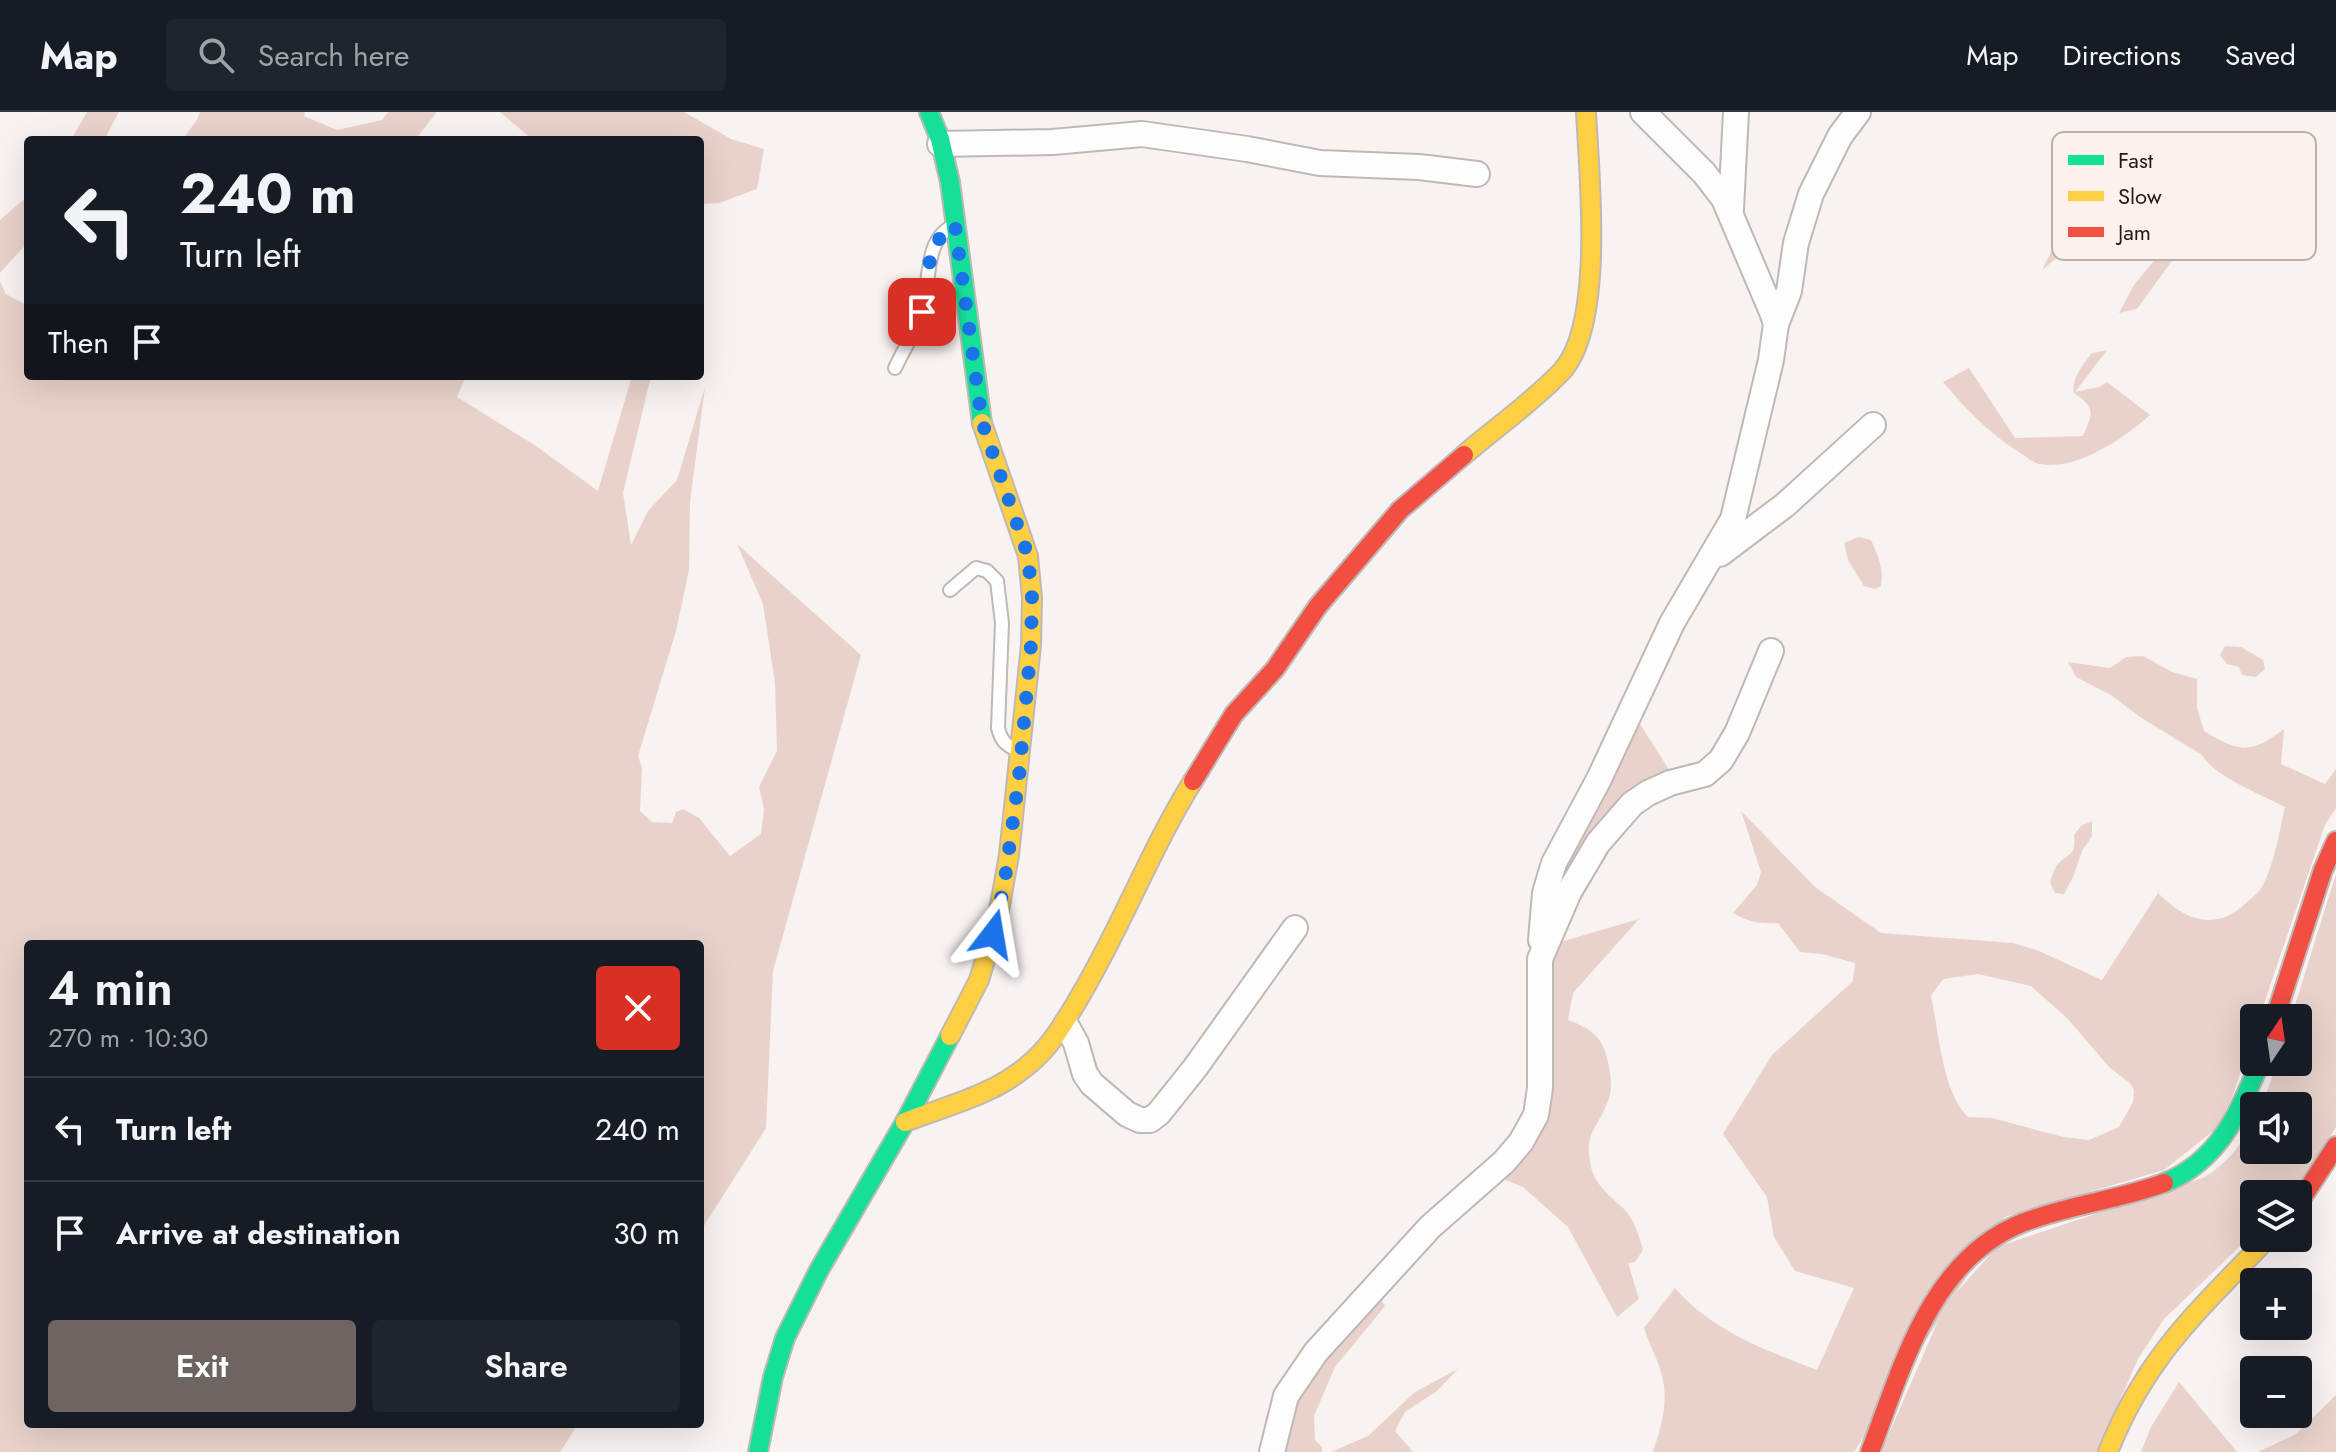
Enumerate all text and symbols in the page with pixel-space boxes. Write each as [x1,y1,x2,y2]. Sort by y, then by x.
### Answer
search box [166,19,726,91]
text: Map [40,28,118,83]
icon: search [194,33,238,77]
text: Search here [258,34,410,77]
text: Map [1966,35,2018,76]
text: Directions [2062,35,2181,76]
text: Saved [2225,35,2296,76]
legend [2052,132,2316,260]
text: Fast [2118,144,2154,176]
text: 240 m [180,153,356,234]
icon: left [48,168,152,272]
text: Slow [2118,180,2162,212]
text: Jam [2115,216,2151,248]
text: Turn left [180,228,301,280]
pin [888,278,956,346]
icon: arrive [900,290,944,334]
icon: arrive [125,320,169,364]
text: Then [48,321,109,364]
position arrow [951,892,1035,976]
text: 4 min [48,954,173,1023]
button: close [596,966,680,1050]
north arrow [2240,1004,2312,1076]
map controls [2240,1004,2312,1428]
text: 270 m · 10:30 [48,1019,208,1057]
button: sound [2240,1092,2312,1164]
icon: left [48,1107,92,1151]
text: Turn left [116,1108,231,1151]
text: 240 m [595,1108,680,1151]
button: layers [2240,1180,2312,1252]
icon: arrive [48,1211,92,1255]
text: Arrive at destination [116,1212,401,1255]
text: 30 m [613,1212,680,1255]
button: + [2240,1268,2312,1340]
button: Exit [48,1320,356,1412]
button: Share [372,1320,680,1412]
button: − [2240,1356,2312,1428]

